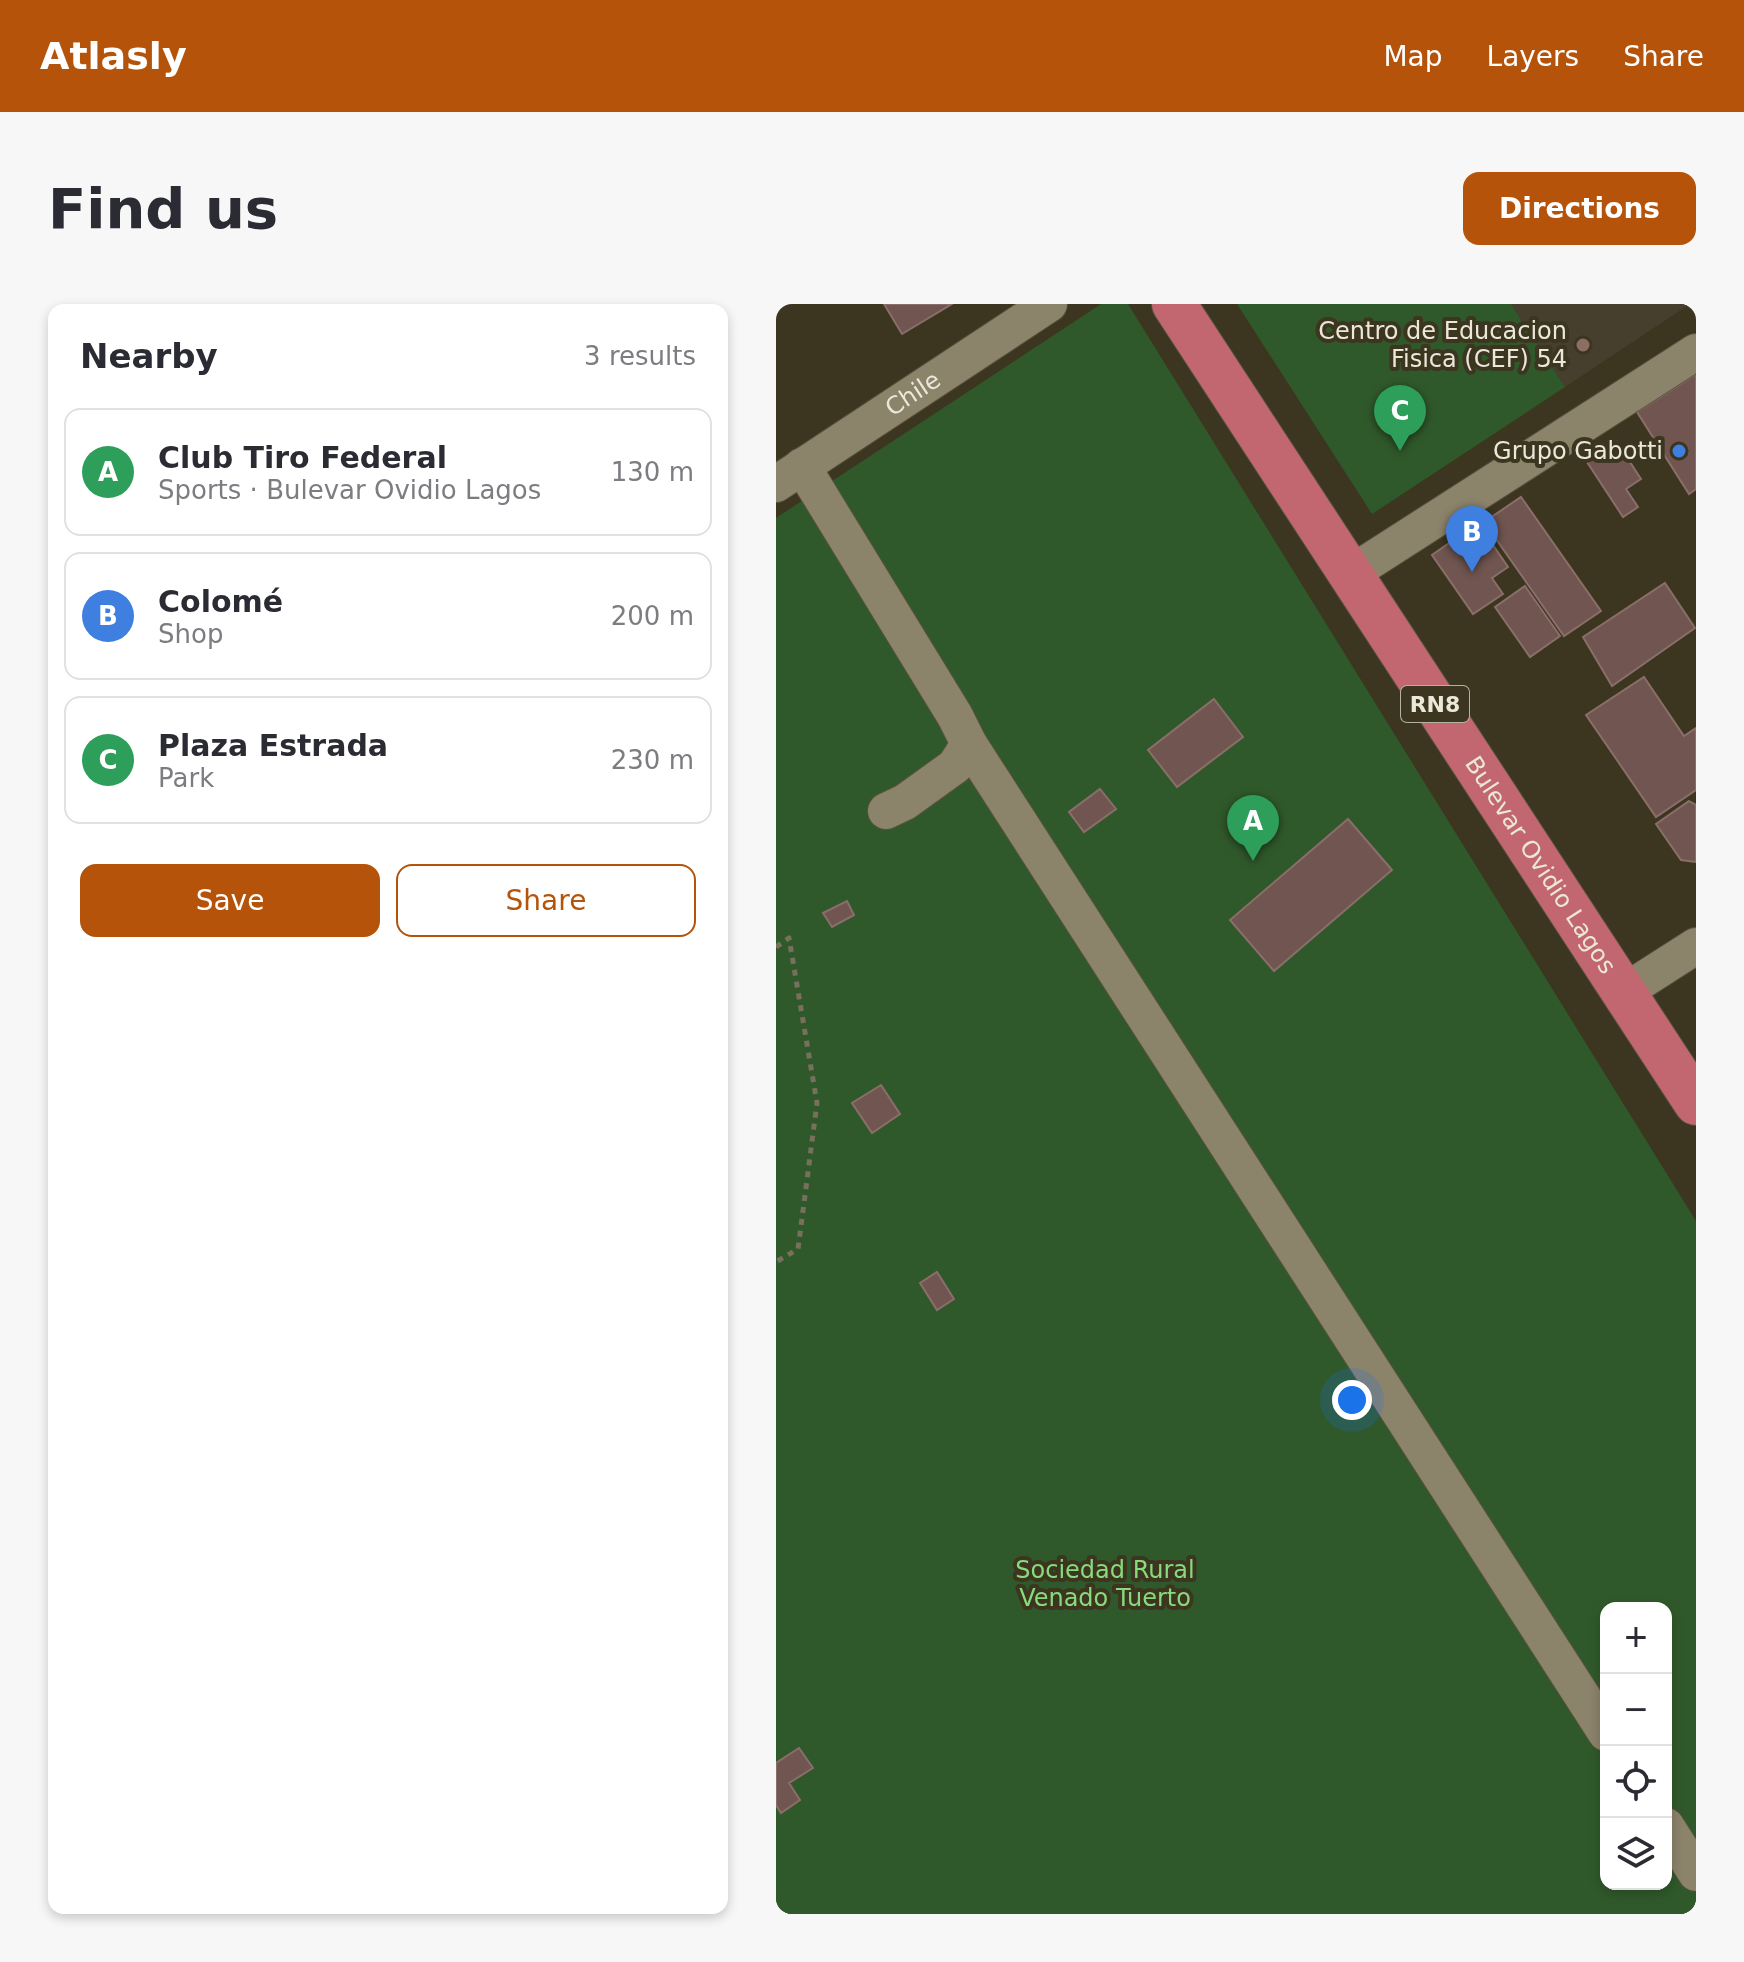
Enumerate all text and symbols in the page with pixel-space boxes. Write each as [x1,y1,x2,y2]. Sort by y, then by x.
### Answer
text: Atlasly [40,34,187,78]
text: Map [1383,40,1443,73]
text: Layers [1487,40,1579,73]
text: Share [1623,40,1704,73]
button: Directions [1463,172,1696,245]
text: Find us [48,176,278,241]
place label: Centro de Educacion Fisica (CEF) 54 [1318,317,1567,373]
text: Nearby [80,336,218,376]
marker: Centro de Educacion Fisica (CEF) 54 [1574,336,1592,354]
text: 3 results [584,341,696,371]
street label: Chile [880,365,946,422]
pin: C [1374,385,1426,451]
place label: Grupo Gabotti [1493,437,1663,465]
text: Club Tiro Federal [158,440,447,475]
marker: Grupo Gabotti [1670,442,1688,460]
text: A [98,457,118,487]
text: 130 m [611,457,694,487]
text: Sports · Bulevar Ovidio Lagos [158,475,541,505]
pin: B [1446,506,1498,572]
text: Colomé [158,584,283,619]
text: B [98,601,118,631]
text: 200 m [611,601,694,631]
text: Shop [158,619,223,649]
road number: RN8 [1401,686,1469,722]
text: Plaza Estrada [158,728,388,763]
text: C [98,745,118,775]
text: 230 m [611,745,694,775]
street label: Bulevar Ovidio Lagos [1459,751,1622,979]
text: Park [158,763,214,793]
pin: A [1227,795,1279,861]
button: Save [80,864,380,937]
button: Share [396,864,696,937]
your location [1332,1380,1372,1420]
park label: Sociedad Rural Venado Tuerto [1015,1556,1195,1612]
map controls [1600,1602,1672,1890]
button: + [1600,1602,1672,1674]
button: − [1600,1674,1672,1746]
button: locate [1600,1746,1672,1818]
button: layers [1600,1818,1672,1890]

